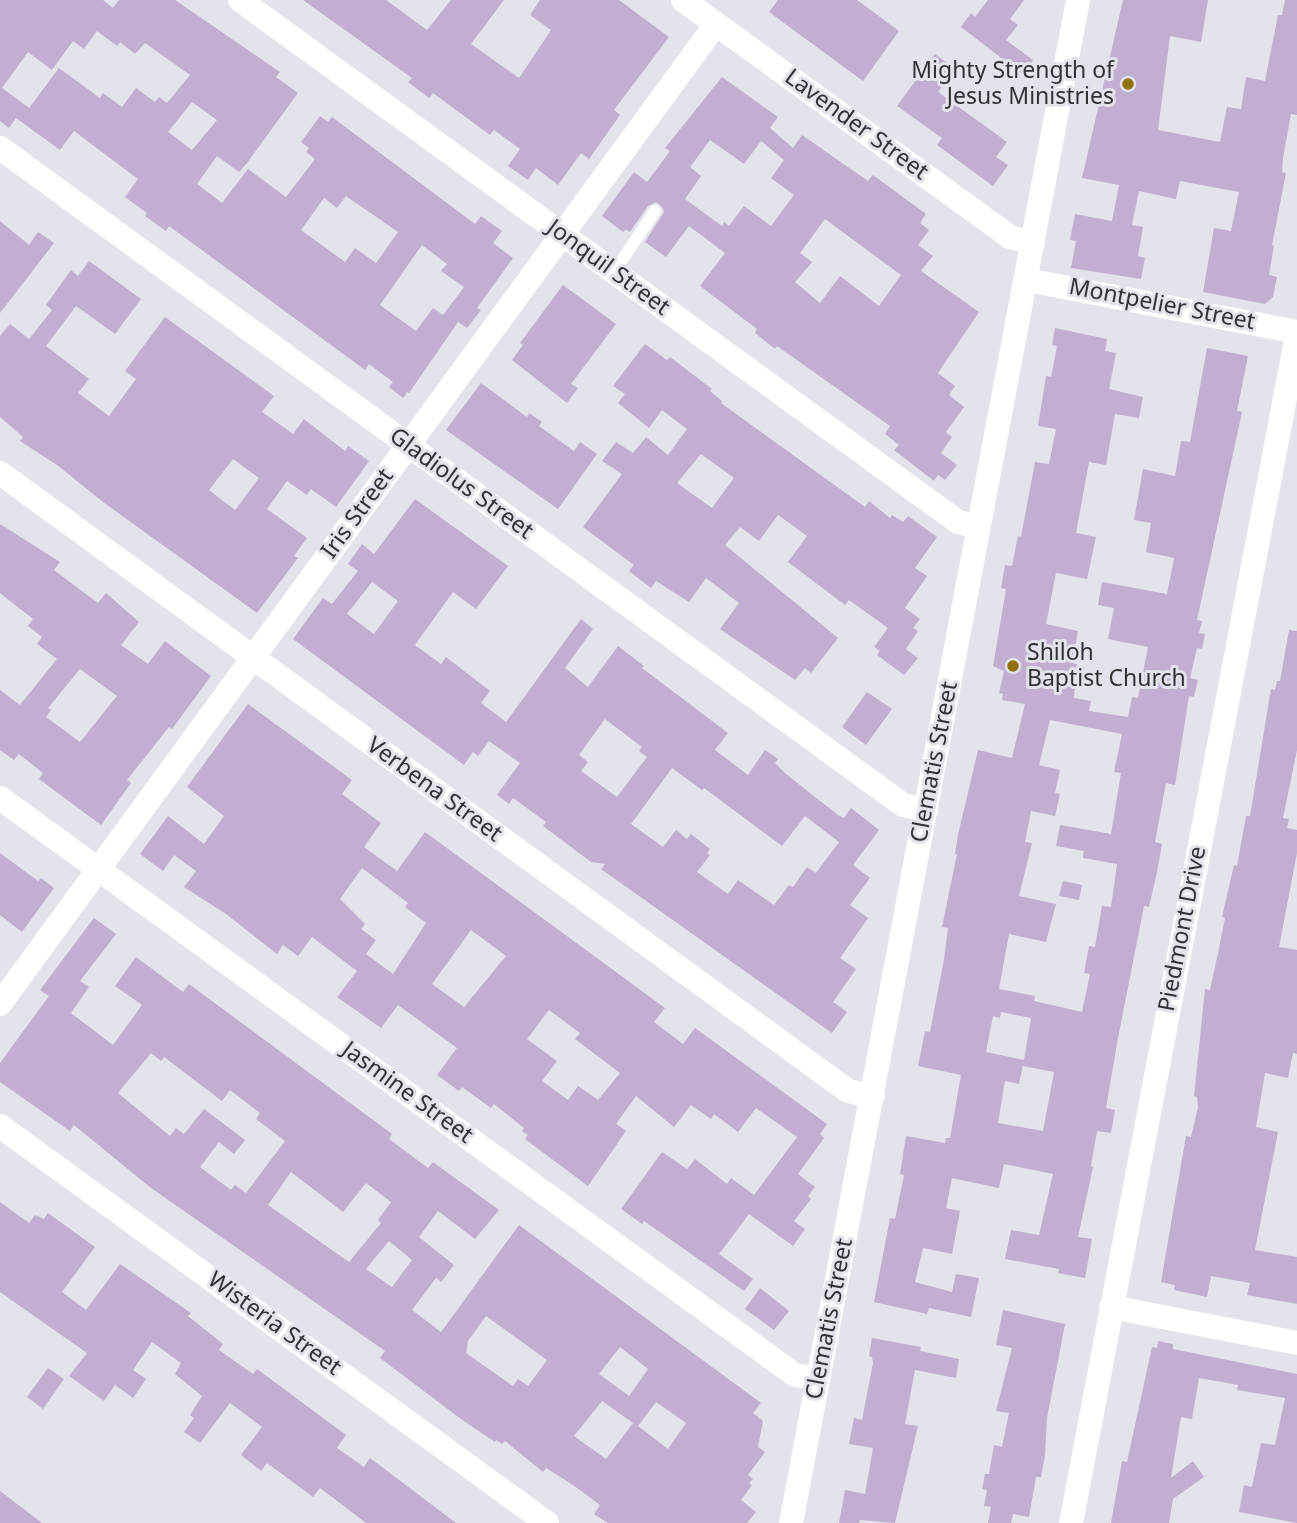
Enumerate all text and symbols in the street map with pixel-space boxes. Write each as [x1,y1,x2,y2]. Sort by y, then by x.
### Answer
place label: Mighty Strength of Jesus Ministries [911,57,1114,111]
street label: Lavender Street [779,64,933,186]
marker: Mighty Strength of Jesus Ministries [1120,76,1136,92]
street label: Jonquil Street [541,214,675,322]
street label: Montpelier Street [1067,273,1257,337]
street label: Gladiolus Street [384,423,538,545]
street label: Iris Street [316,464,400,564]
place label: Shiloh Baptist Church [1027,639,1186,693]
marker: Shiloh Baptist Church [1005,658,1021,674]
street label: Clematis Street [906,679,964,845]
street label: Verbena Street [361,732,507,848]
street label: Piedmont Drive [1153,844,1213,1014]
street label: Jasmine Street [336,1036,478,1150]
street label: Clematis Street [801,1236,859,1402]
street label: Wisteria Street [202,1266,346,1382]

